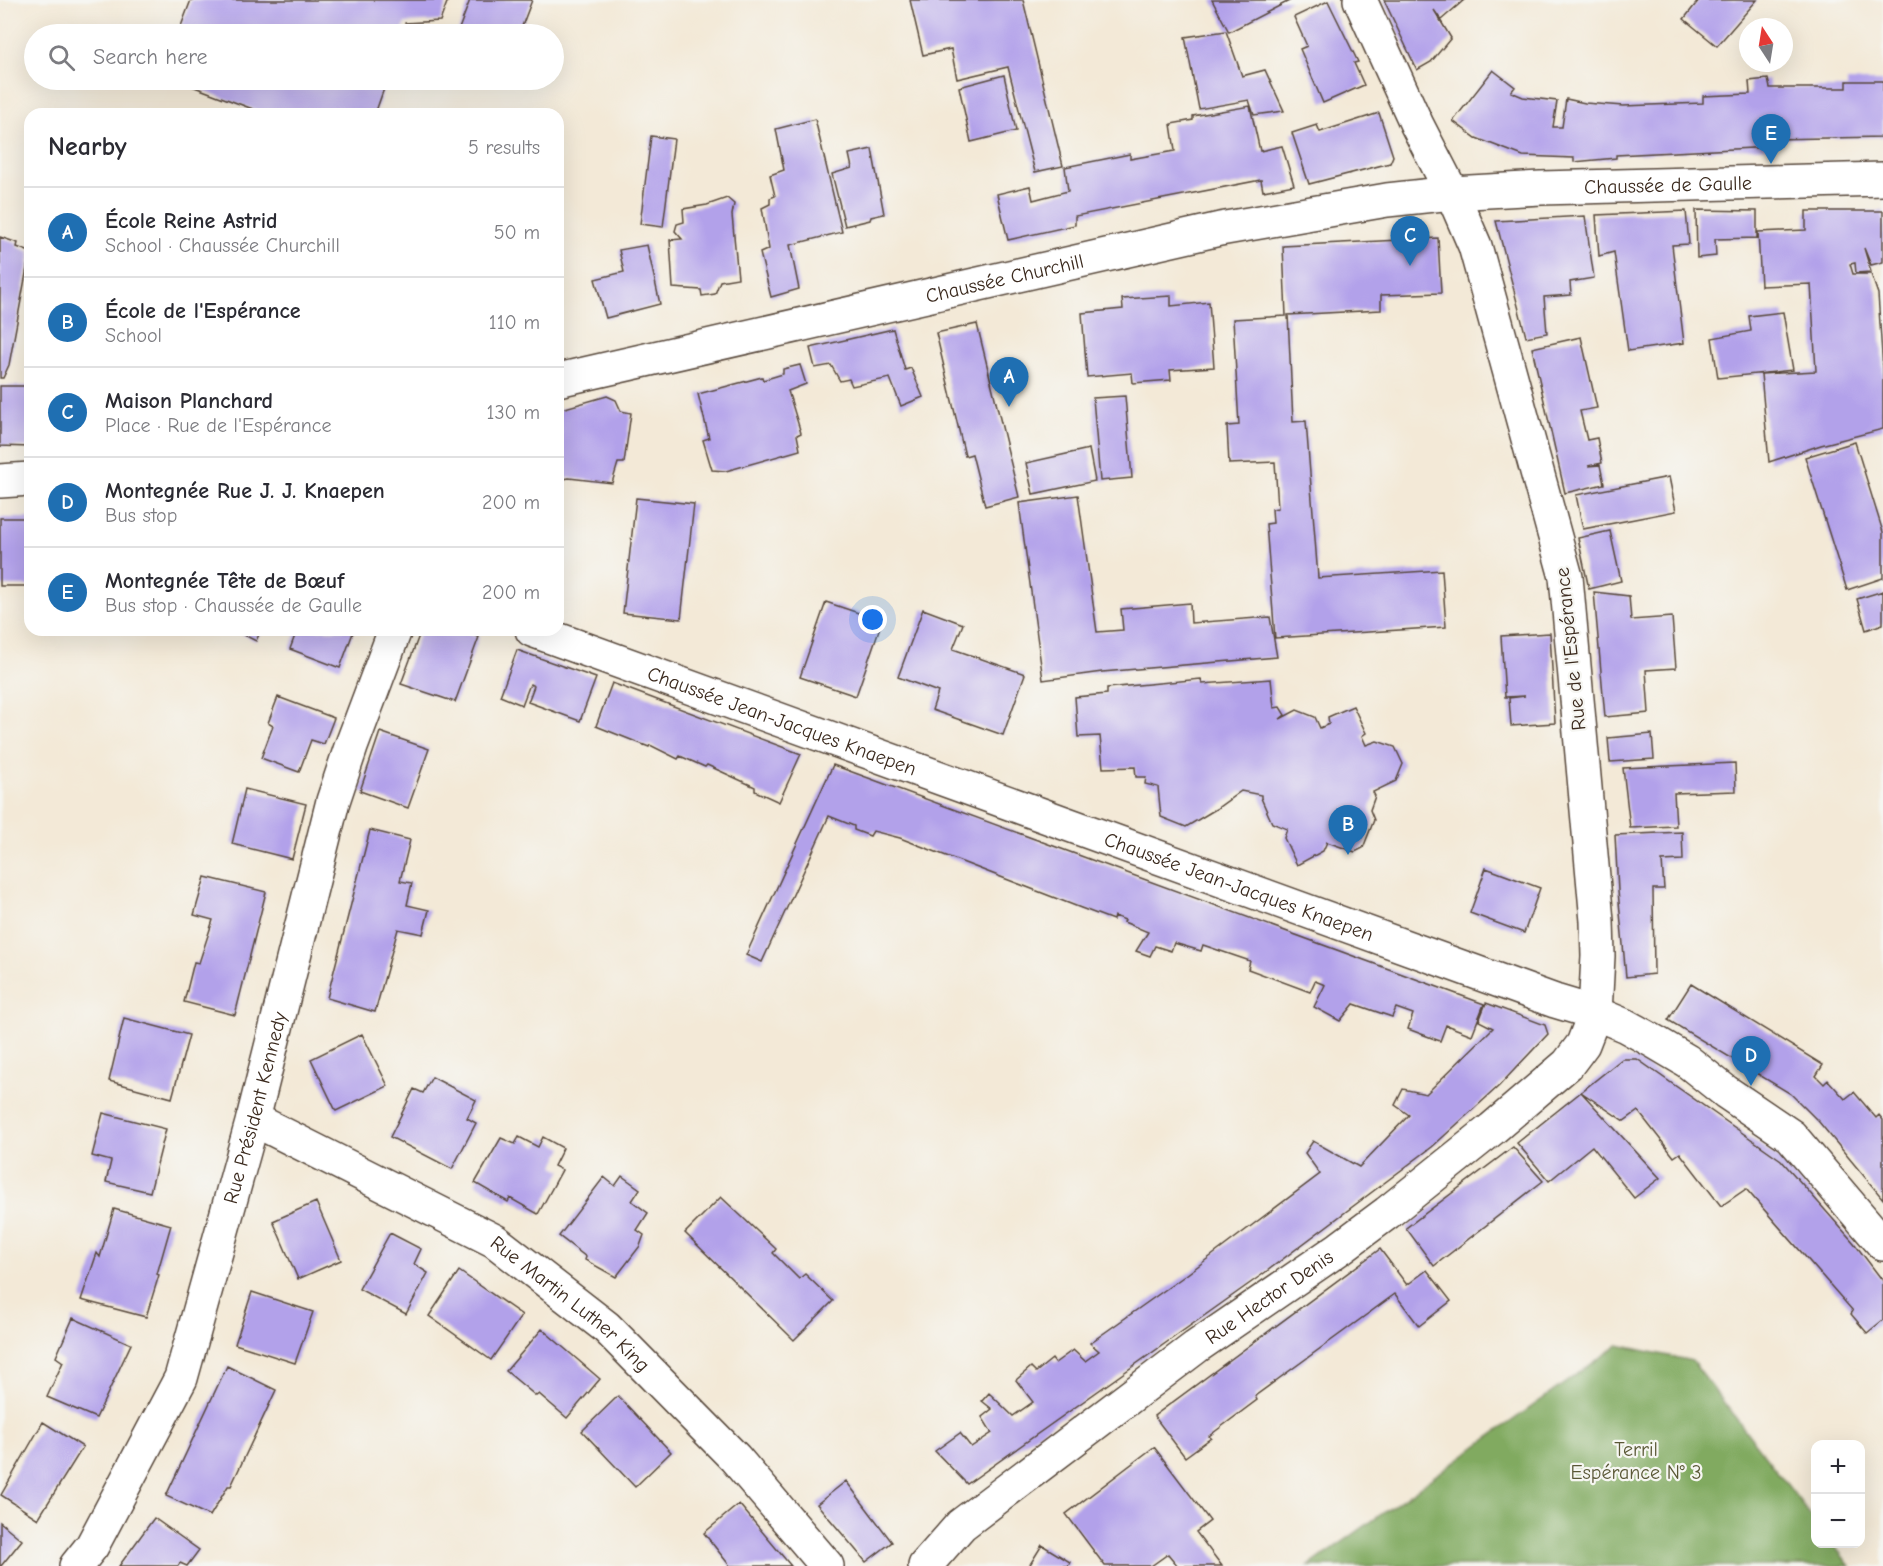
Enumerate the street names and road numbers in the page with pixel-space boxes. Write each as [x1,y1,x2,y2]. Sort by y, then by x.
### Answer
street label: Chaussée de Gaulle [1584,171,1752,199]
street label: Chaussée Churchill [923,249,1086,308]
street label: Rue de l'Espérance [1550,566,1591,732]
street label: Chaussée Jean-Jacques Knaepen [644,662,920,780]
street label: Chaussée Jean-Jacques Knaepen [1101,828,1376,946]
street label: Rue Président Kennedy [219,1009,292,1206]
street label: Rue Martin Luther King [486,1231,654,1377]
street label: Rue Hector Denis [1201,1245,1338,1349]

